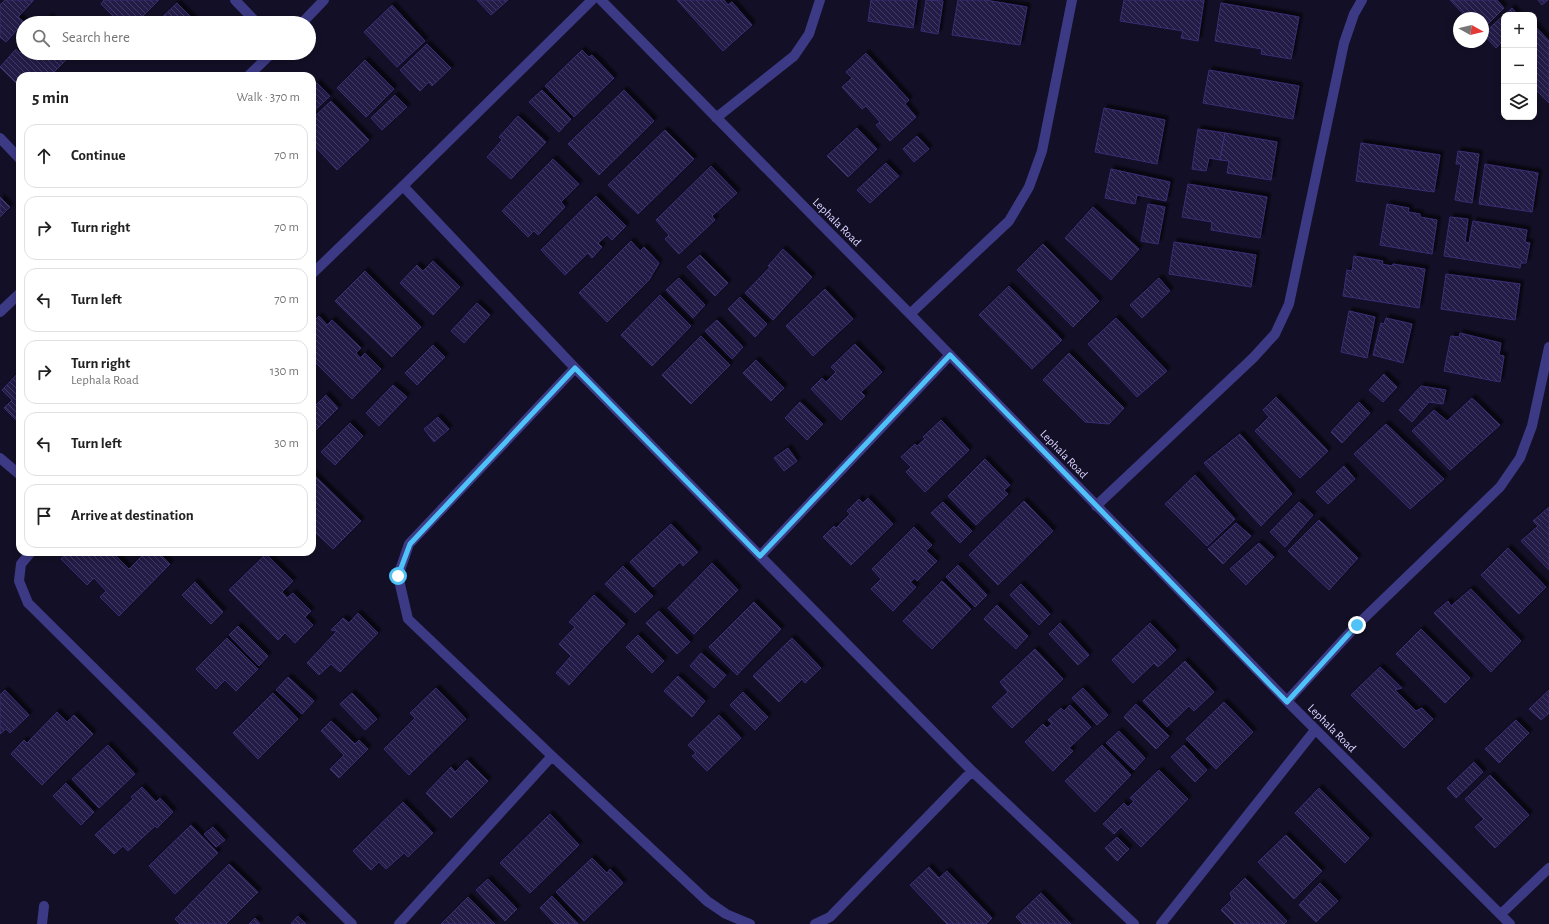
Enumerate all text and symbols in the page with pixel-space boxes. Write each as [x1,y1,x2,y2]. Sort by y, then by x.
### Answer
north arrow [1453,12,1489,48]
map controls [1501,12,1537,120]
button: + [1501,12,1537,48]
search box [16,16,316,60]
icon: search [30,27,52,49]
text: Search here [62,30,130,45]
button: − [1501,48,1537,84]
button: layers [1501,84,1537,120]
text: 5 min [32,89,69,106]
text: Walk · 370 m [236,91,300,104]
icon: ahead [33,145,55,167]
text: Continue [71,148,126,163]
text: 70 m [274,149,299,162]
street label: Lephala Road [811,196,863,248]
icon: right [33,217,55,239]
text: Turn right [71,220,130,235]
text: 70 m [274,221,299,234]
icon: left [33,289,55,311]
text: Turn left [71,292,122,307]
text: 70 m [274,293,299,306]
text: Turn right [71,356,130,371]
icon: right [33,361,55,383]
text: 130 m [270,365,299,378]
text: Lephala Road [71,374,139,387]
street label: Lephala Road [1038,427,1090,481]
icon: left [33,433,55,455]
text: Turn left [71,436,122,451]
text: 30 m [274,437,299,450]
icon: arrive [33,505,55,527]
text: Arrive at destination [71,508,194,523]
route start [389,567,407,585]
route end [1348,616,1366,634]
street label: Lephala Road [1306,702,1358,754]

